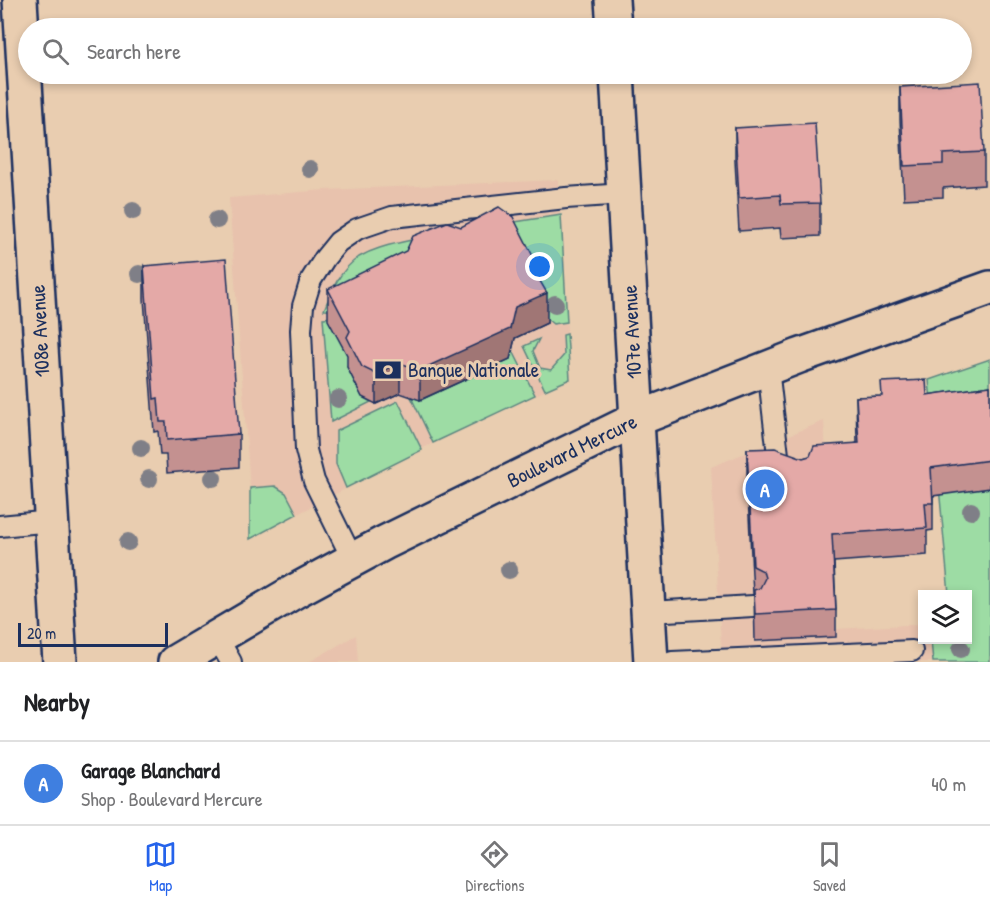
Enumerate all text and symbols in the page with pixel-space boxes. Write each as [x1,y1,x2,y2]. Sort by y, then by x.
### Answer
search box [18,18,972,84]
icon: search [39,35,72,68]
text: Search here [87,36,181,66]
your location [525,252,554,281]
street label: 108e Avenue [23,284,56,378]
street label: 107e Avenue [615,284,648,380]
bank icon: Banque Nationale [373,355,403,385]
place label: Banque Nationale [408,355,539,384]
street label: Boulevard Mercure [502,407,642,495]
pin: A [746,466,784,512]
map controls [918,590,972,644]
button: layers [918,590,972,644]
scale bar [18,620,168,648]
text: 20 m [27,622,56,644]
text: Nearby [24,684,90,719]
text: Garage Blanchard [81,755,220,785]
text: A [39,770,48,797]
text: 40 m [931,770,966,797]
text: Shop · Boulevard Mercure [81,785,263,812]
tab: Map [144,838,177,896]
tab: Directions [466,838,524,896]
tab: Saved [813,838,846,896]

